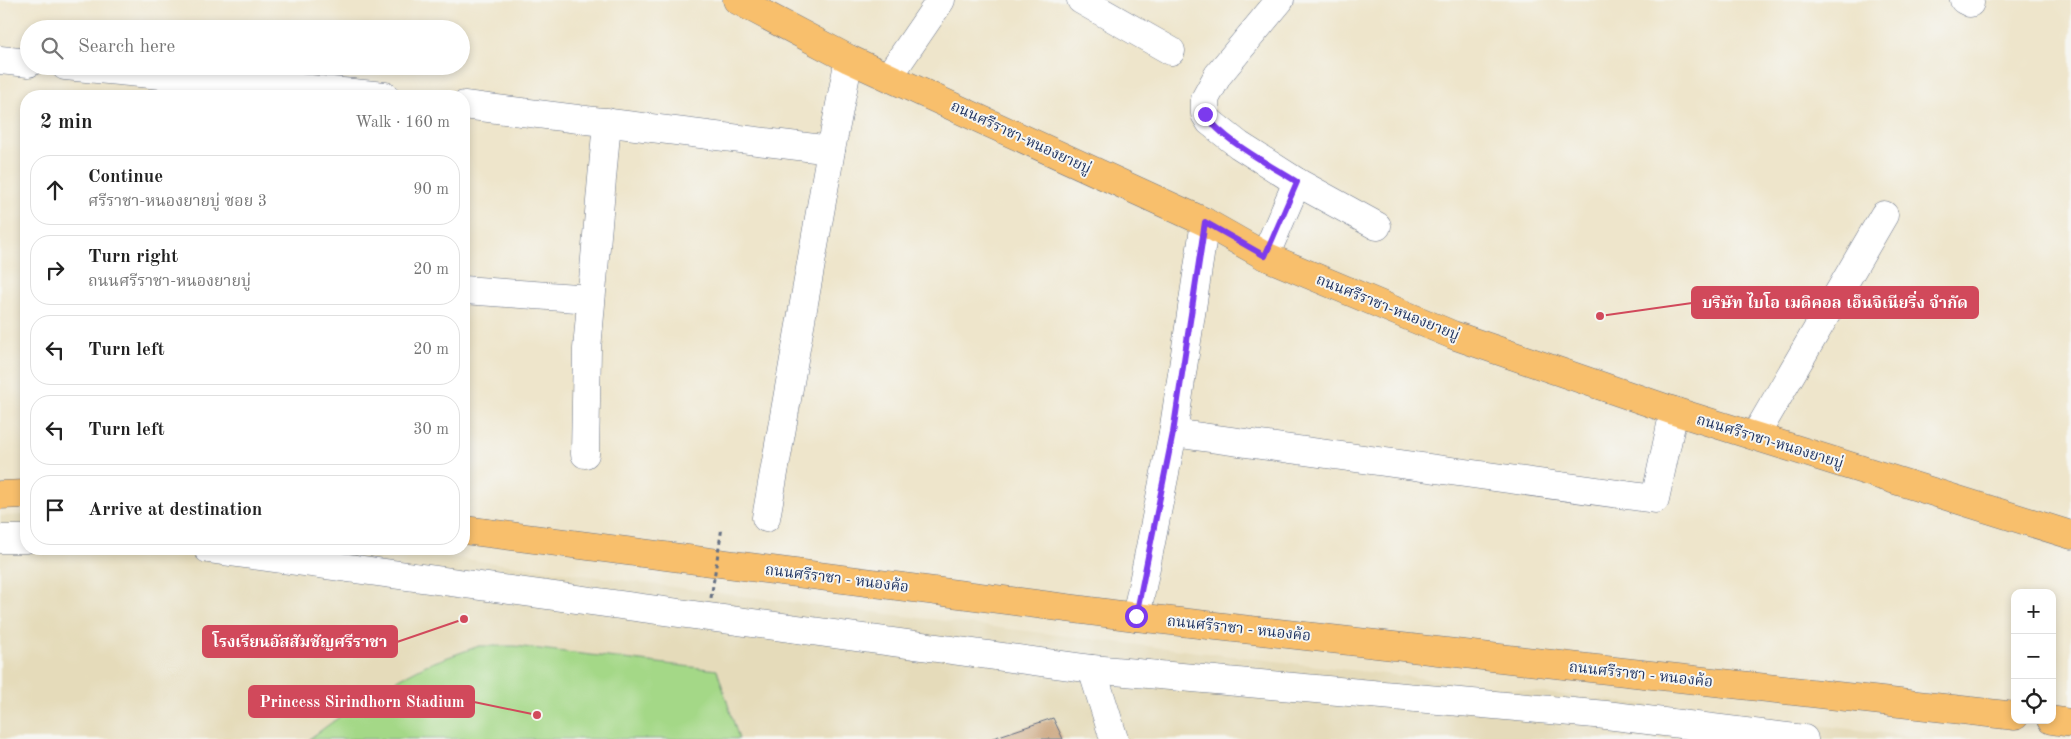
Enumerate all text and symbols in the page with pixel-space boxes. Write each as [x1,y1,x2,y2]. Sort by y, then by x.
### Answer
search box [20,20,470,75]
icon: search [38,34,66,62]
text: Search here [78,38,175,57]
street label: ถนนศรีราชา-หนองยายบู่ [948,97,1094,178]
route end [1194,103,1217,126]
text: 2 min [40,112,93,133]
text: Walk · 160 m [355,115,450,131]
text: Continue [88,168,163,187]
icon: ahead [41,176,69,204]
text: 90 m [413,182,449,198]
text: ศรีราชา-หนองยายบู่ ซอย 3 [88,194,267,210]
text: Turn right [88,248,178,267]
icon: right [41,256,69,284]
text: 20 m [413,262,449,278]
street label: ถนนศรีราชา-หนองยายบู่ [1313,270,1462,345]
text: ถนนศรีราชา-หนองยายบู่ [88,274,251,290]
callout: บริษัท ไบโอ เมดิคอล เอ็นจิเนียริ่ง จำกัด [1692,287,1978,318]
text: บริษัท ไบโอ เมดิคอล เอ็นจิเนียริ่ง จำกัด [1702,291,1968,312]
icon: left [41,336,69,364]
text: Turn left [88,341,165,360]
text: 20 m [413,342,449,358]
street label: ถนนศรีราชา-หนองยายบู่ [1694,410,1846,473]
icon: left [41,416,69,444]
text: Turn left [88,421,165,440]
text: 30 m [413,422,449,438]
icon: arrive [41,496,69,524]
text: Arrive at destination [88,501,262,520]
street label: ถนนศรีราชา - หนองค้อ [764,560,910,596]
map controls [2011,589,2056,724]
button: + [2011,589,2056,634]
route start [1125,605,1148,628]
street label: ถนนศรีราชา - หนองค้อ [1166,611,1312,645]
callout: โรงเรียนอัสสัมชัญศรีราชา [203,626,397,657]
text: โรงเรียนอัสสัมชัญศรีราชา [212,631,387,651]
button: − [2011,634,2056,679]
street label: ถนนศรีราชา - หนองค้อ [1568,657,1714,691]
button: locate [2011,679,2056,724]
callout: Princess Sirindhorn Stadium [249,686,474,717]
text: Princess Sirindhorn Stadium [259,695,465,711]

